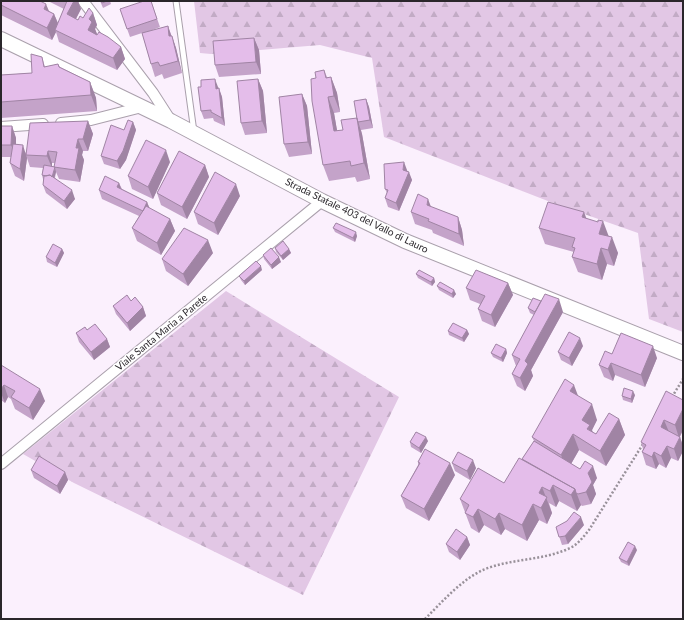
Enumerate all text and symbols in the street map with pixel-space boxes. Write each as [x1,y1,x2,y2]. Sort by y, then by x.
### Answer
street label: Strada Statale 403 del Vallo di Lauro [284,175,431,255]
street label: Viale Santa Maria a Parete [113,291,209,373]

